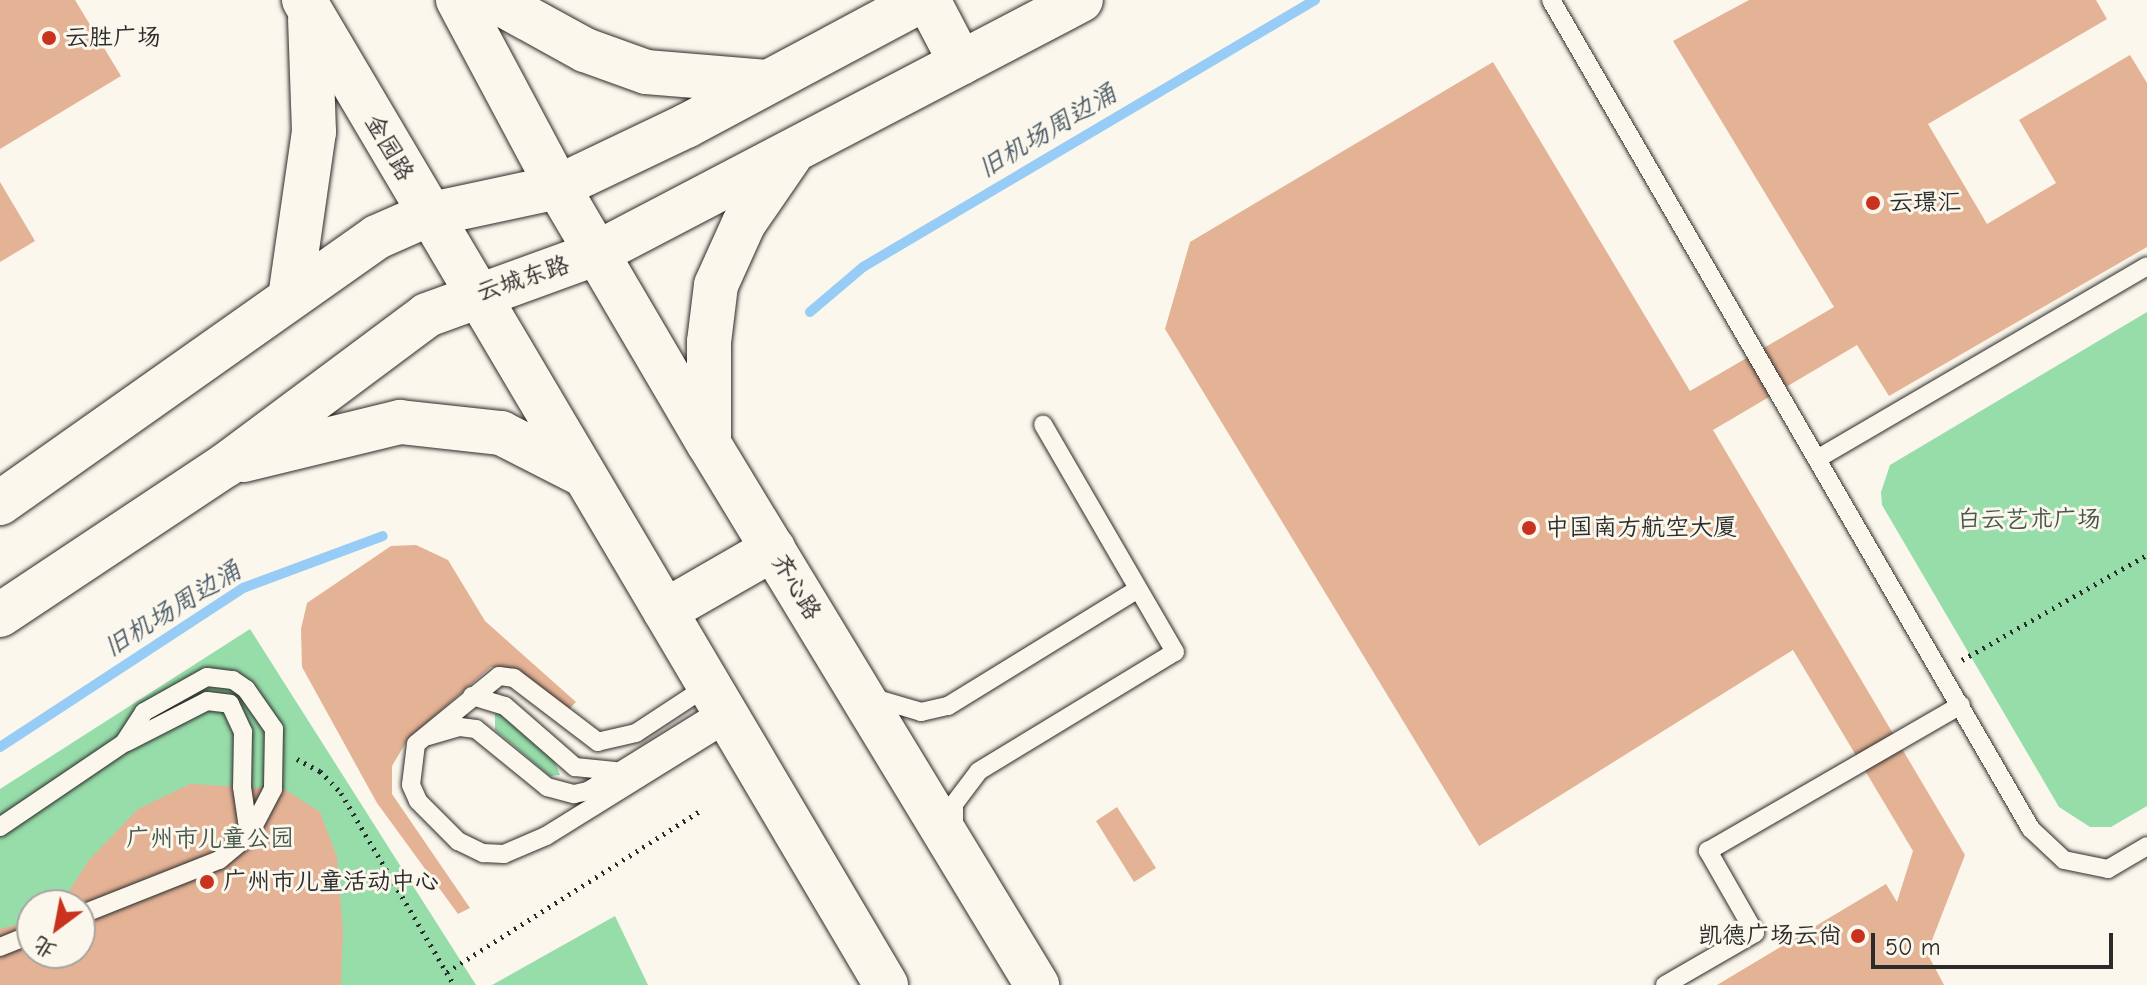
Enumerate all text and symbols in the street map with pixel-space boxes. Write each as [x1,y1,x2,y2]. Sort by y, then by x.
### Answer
place label: 云胜广场 [65,24,161,52]
marker: 云胜广场 [40,29,58,47]
water label: 旧机场周边涌 [973,78,1123,186]
street label: 金园路 [359,110,419,186]
place label: 云璟汇 [1889,189,1961,217]
marker: 云璟汇 [1864,194,1882,212]
street label: 云城东路 [473,250,573,308]
park label: 白云艺术广场 [1957,506,2101,534]
place label: 中国南方航空大厦 [1545,514,1737,542]
marker: 中国南方航空大厦 [1520,519,1538,537]
street label: 齐心路 [765,549,827,625]
water label: 旧机场周边涌 [99,555,247,665]
park label: 广州市儿童公园 [126,825,294,853]
place label: 广州市儿童活动中心 [223,868,439,896]
marker: 广州市儿童活动中心 [198,873,216,891]
north arrow [16,889,96,969]
scale bar [1875,917,2117,967]
place label: 凯德广场云尚 [1698,922,1842,950]
marker: 凯德广场云尚 [1849,927,1867,945]
text: 北 [28,931,61,965]
text: 50 m [1885,933,1941,961]

